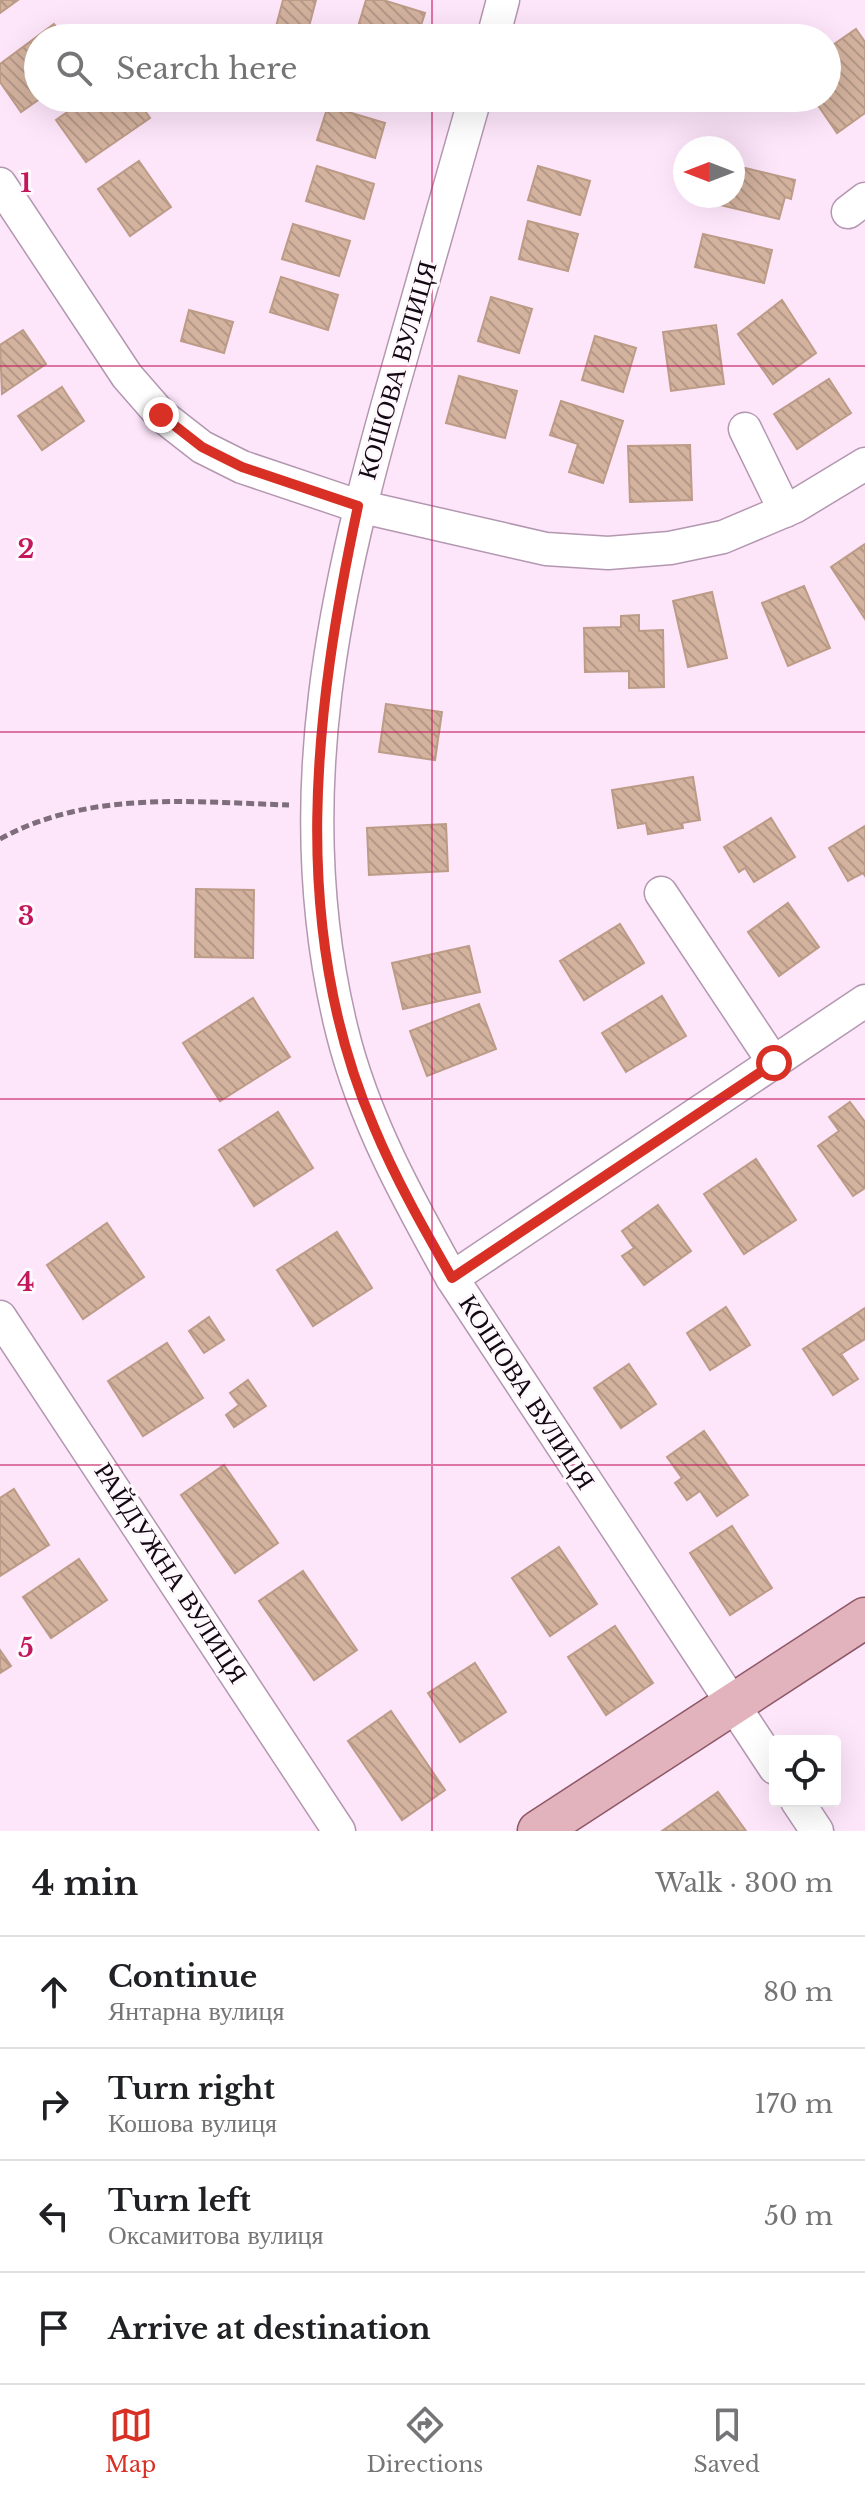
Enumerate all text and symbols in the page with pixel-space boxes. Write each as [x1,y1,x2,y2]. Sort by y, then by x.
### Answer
search box [24,24,841,112]
icon: search [52,46,96,90]
text: Search here [116,50,297,87]
north arrow [673,136,745,208]
text: 1 [20,167,32,199]
street label: КОШОВА ВУЛИЦЯ [351,257,443,483]
route end [143,397,179,433]
text: 2 [18,533,34,565]
text: 3 [18,900,34,932]
route start [756,1045,792,1081]
text: 4 [17,1266,35,1298]
street label: КОШОВА ВУЛИЦЯ [452,1289,602,1495]
street label: РАЙДУЖНА ВУЛИЦЯ [88,1457,254,1689]
text: 5 [18,1632,34,1664]
map controls [769,1735,841,1807]
button: locate [769,1735,841,1807]
text: 4 min [32,1862,138,1904]
text: Walk · 300 m [655,1867,833,1899]
text: Continue [108,1958,257,1995]
icon: ahead [32,1970,76,2014]
text: 80 m [763,1976,833,2008]
text: Янтарна вулиця [108,1995,284,2027]
text: Turn right [108,2070,275,2107]
icon: right [32,2082,76,2126]
text: 170 m [754,2088,833,2120]
text: Кошова вулиця [108,2107,277,2139]
text: Turn left [108,2182,251,2219]
icon: left [32,2194,76,2238]
text: 50 m [764,2200,833,2232]
text: Оксамитова вулиця [108,2219,324,2251]
icon: arrive [32,2306,76,2350]
text: Arrive at destination [108,2310,431,2347]
tab: Map [105,2403,156,2478]
tab: Directions [366,2403,483,2478]
tab: Saved [694,2403,760,2478]

